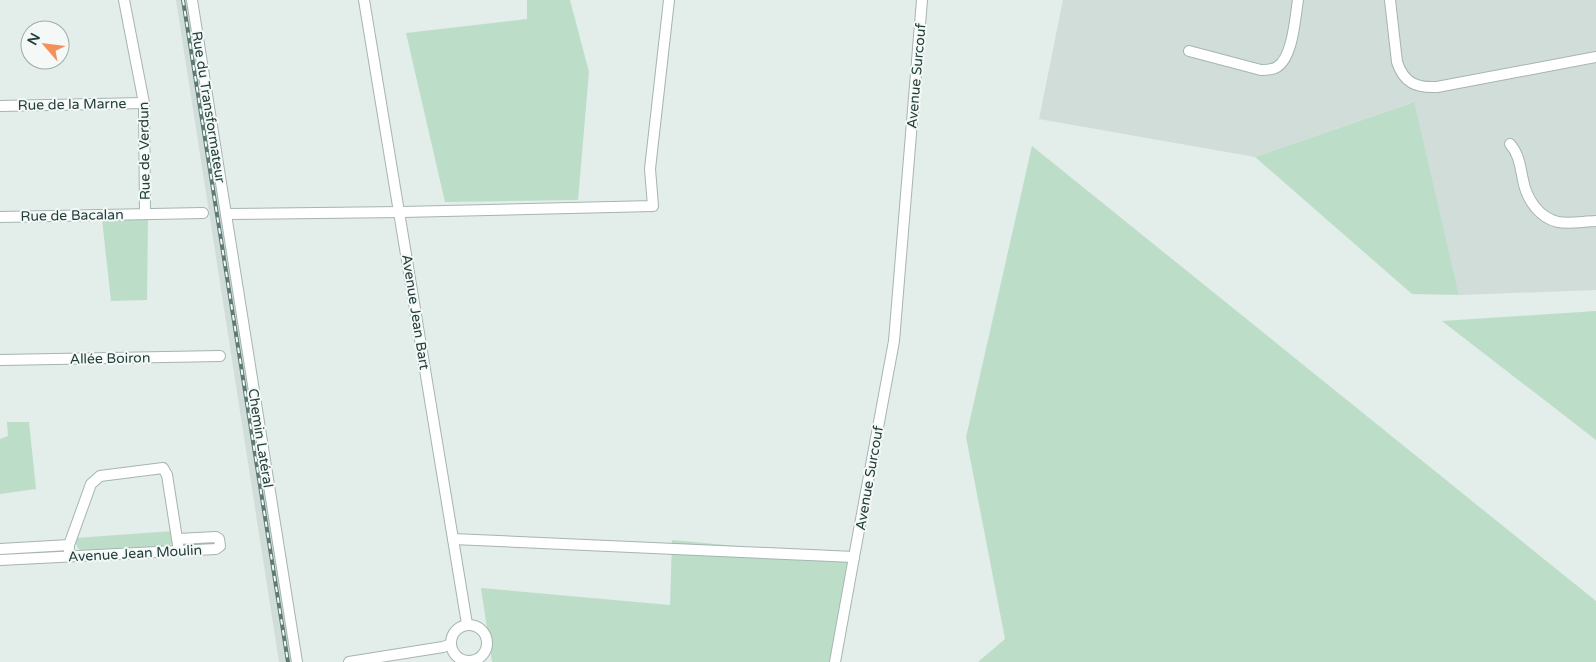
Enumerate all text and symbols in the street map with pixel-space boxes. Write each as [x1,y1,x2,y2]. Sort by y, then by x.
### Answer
north arrow [20,20,70,70]
street label: Avenue Surcouf [903,22,930,129]
text: N [24,30,44,48]
street label: Rue du Transformateur [188,30,229,185]
street label: Rue de la Marne [18,95,127,114]
street label: Rue de Verdun [135,102,154,200]
street label: Rue de Bacalan [20,206,124,225]
street label: Avenue Jean Bart [398,253,433,372]
street label: Allée Boiron [70,349,150,368]
street label: Chemin Latéral [244,387,277,489]
street label: Avenue Surcouf [852,424,887,532]
street label: Avenue Jean Moulin [68,542,202,565]

